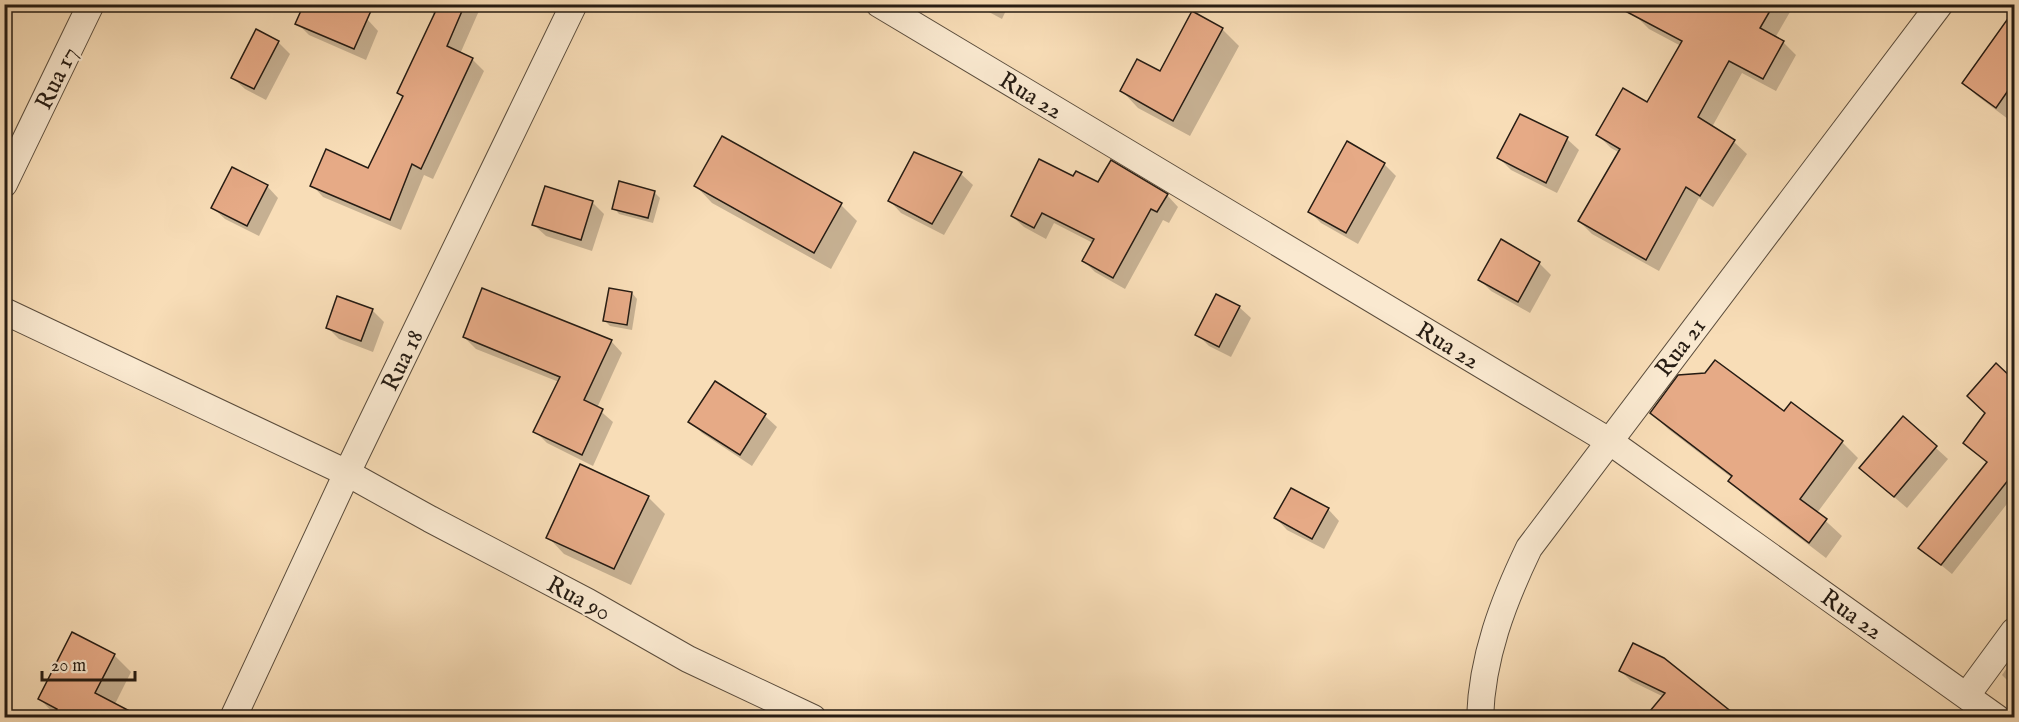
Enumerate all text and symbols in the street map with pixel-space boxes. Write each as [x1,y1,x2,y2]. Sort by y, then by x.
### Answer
street label: Rua 17 [29,42,86,115]
street label: Rua 22 [993,65,1068,127]
street label: Rua 21 [1649,312,1714,384]
street label: Rua 22 [1410,315,1485,377]
street label: Rua 18 [375,325,431,396]
street label: Rua 90 [541,570,616,629]
street label: Rua 22 [1814,583,1888,648]
scale bar [42,644,135,682]
text: 20 m [51,655,86,678]

